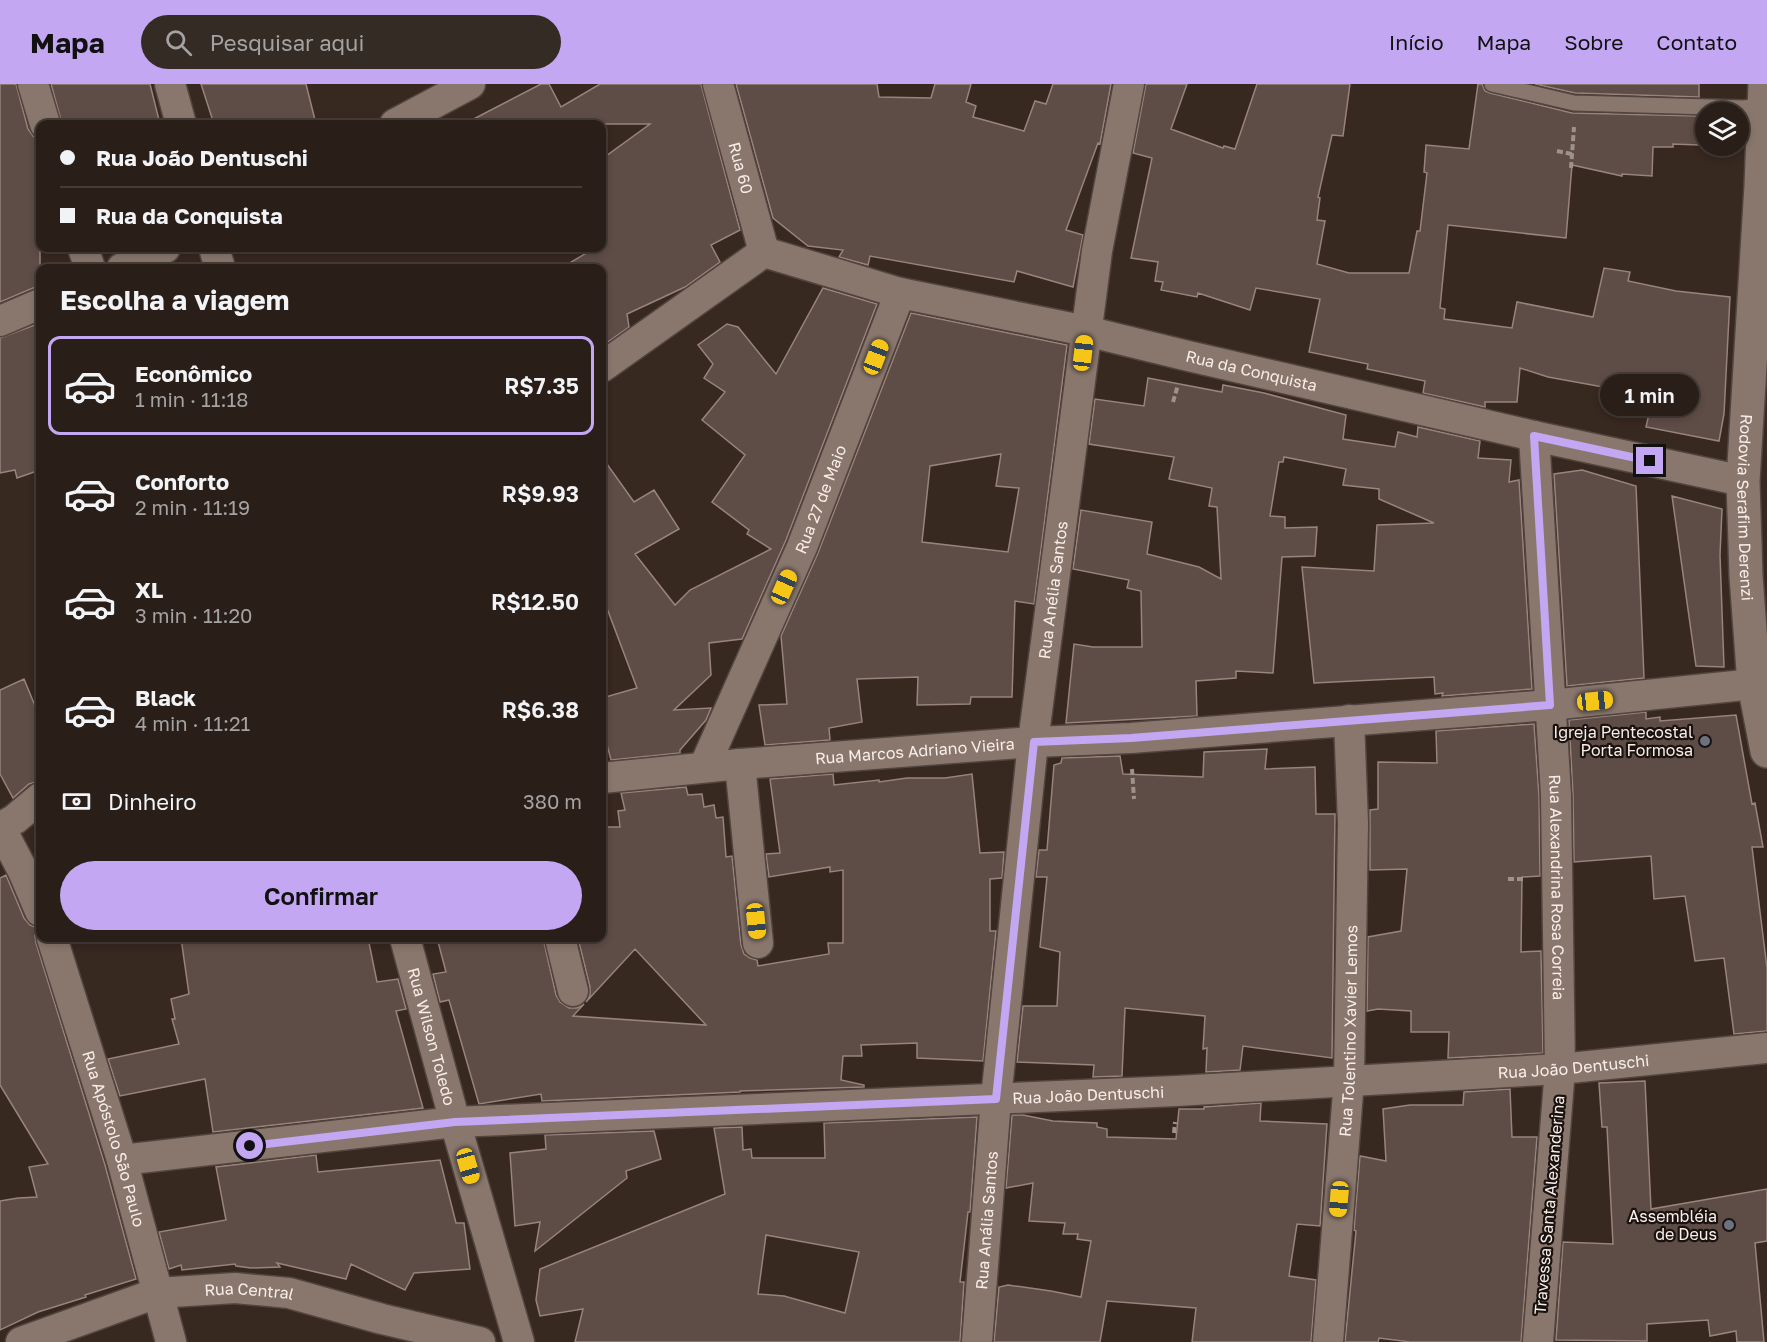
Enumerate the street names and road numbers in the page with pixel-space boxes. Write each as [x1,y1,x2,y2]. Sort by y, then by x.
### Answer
street label: Rua 60 [724,140,758,196]
street label: Rua da Conquista [1184,346,1319,395]
street label: Rodovia Serafim Derenzi [1733,413,1758,601]
street label: Rua 27 de Maio [790,442,850,557]
street label: Rua Anélia Santos [1034,520,1072,660]
street label: Rua Marcos Adriano Vieira [814,733,1015,768]
street label: Rua Alexandrina Rosa Correia [1545,774,1569,1000]
street label: Rua Tolentino Xavier Lemos [1334,925,1361,1137]
street label: Rua Wilson Toledo [403,965,460,1108]
street label: Rua Apóstolo São Paulo [78,1048,150,1229]
street label: Rua João Dentuschi [1497,1050,1650,1083]
street label: Rua João Dentuschi [1012,1082,1165,1108]
street label: Travessa Santa Alexanderina [1529,1095,1569,1315]
street label: Rua Anália Santos [971,1150,1002,1290]
street label: Rua Central [204,1278,296,1304]

